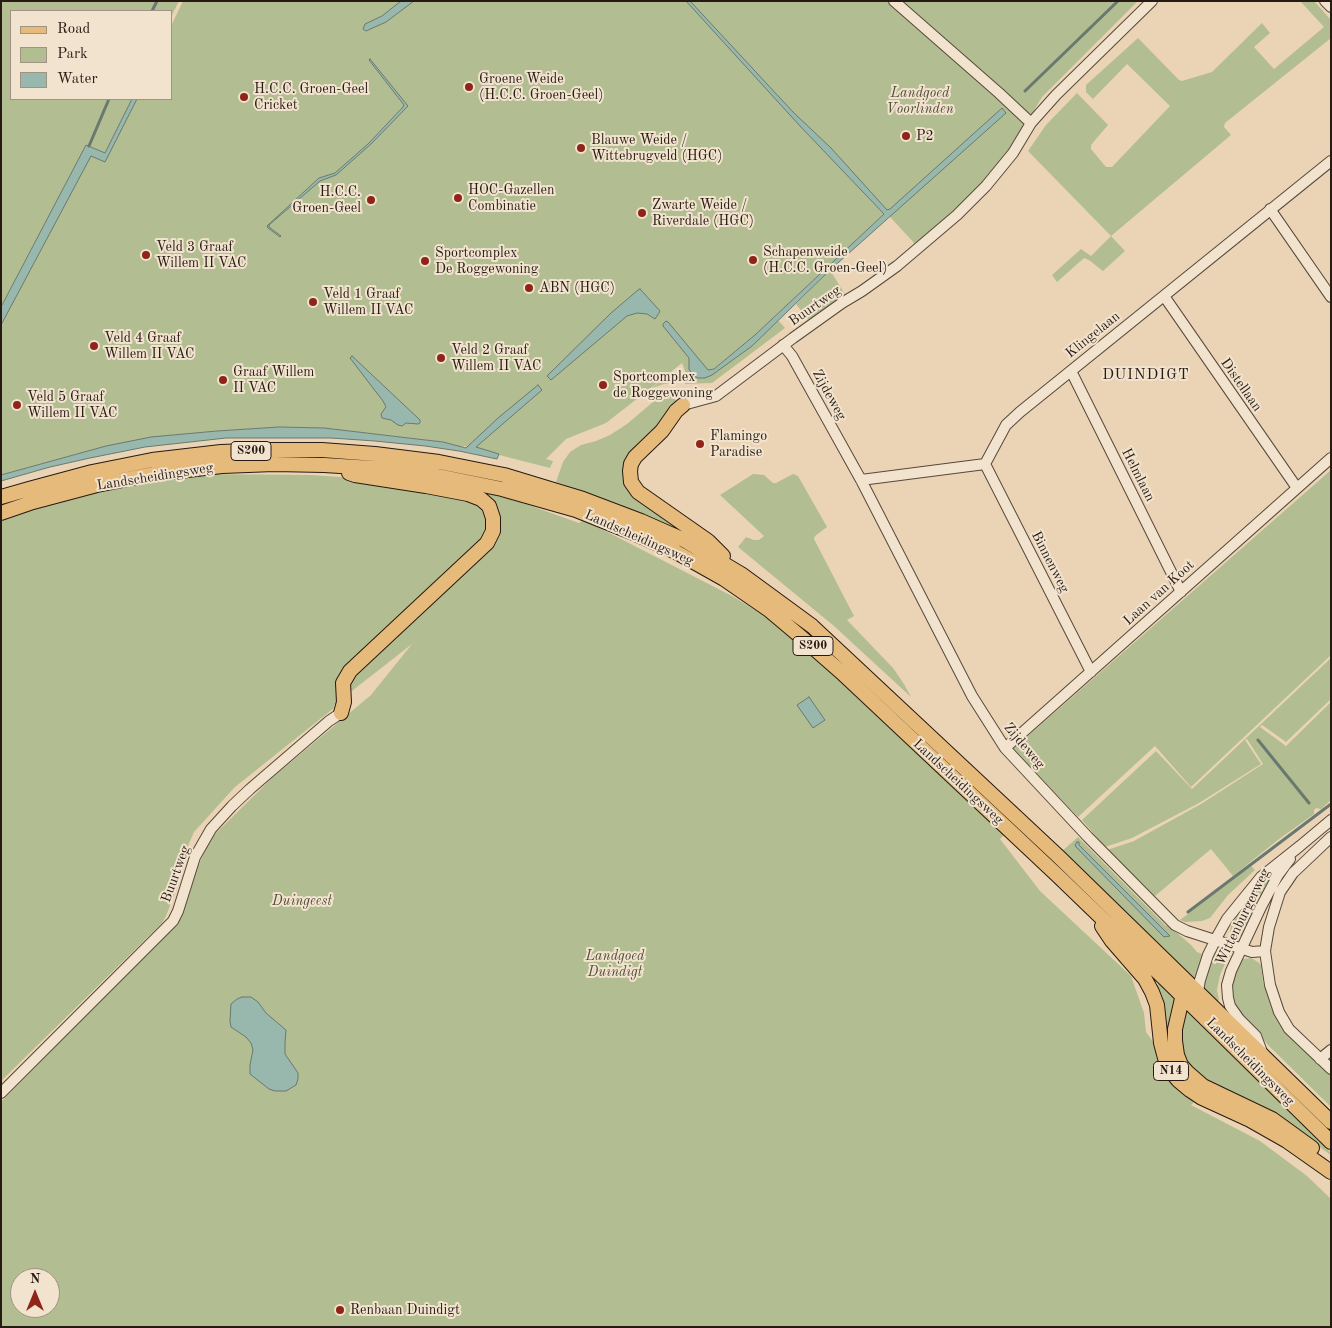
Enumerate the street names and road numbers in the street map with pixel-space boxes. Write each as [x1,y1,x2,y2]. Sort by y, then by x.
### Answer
street label: Buurtweg [786,282,844,330]
street label: Klingelaan [1063,308,1123,362]
street label: Distellaan [1217,355,1265,415]
street label: Zijdeweg [808,367,850,423]
road number: S200 [231,442,271,461]
street label: Helmlaan [1117,446,1159,504]
street label: Landscheidingsweg [96,460,214,494]
street label: Landscheidingsweg [582,506,696,570]
street label: Binnenweg [1027,528,1073,596]
street label: Laan van Koot [1120,557,1198,629]
road number: S200 [793,636,833,656]
street label: Zijdeweg [1000,719,1048,773]
street label: Landscheidingsweg [909,736,1007,828]
street label: Buurtweg [158,843,194,905]
street label: Wittenburgerweg [1212,866,1274,968]
street label: Landscheidingsweg [1202,1014,1298,1110]
road number: N14 [1154,1062,1188,1080]

